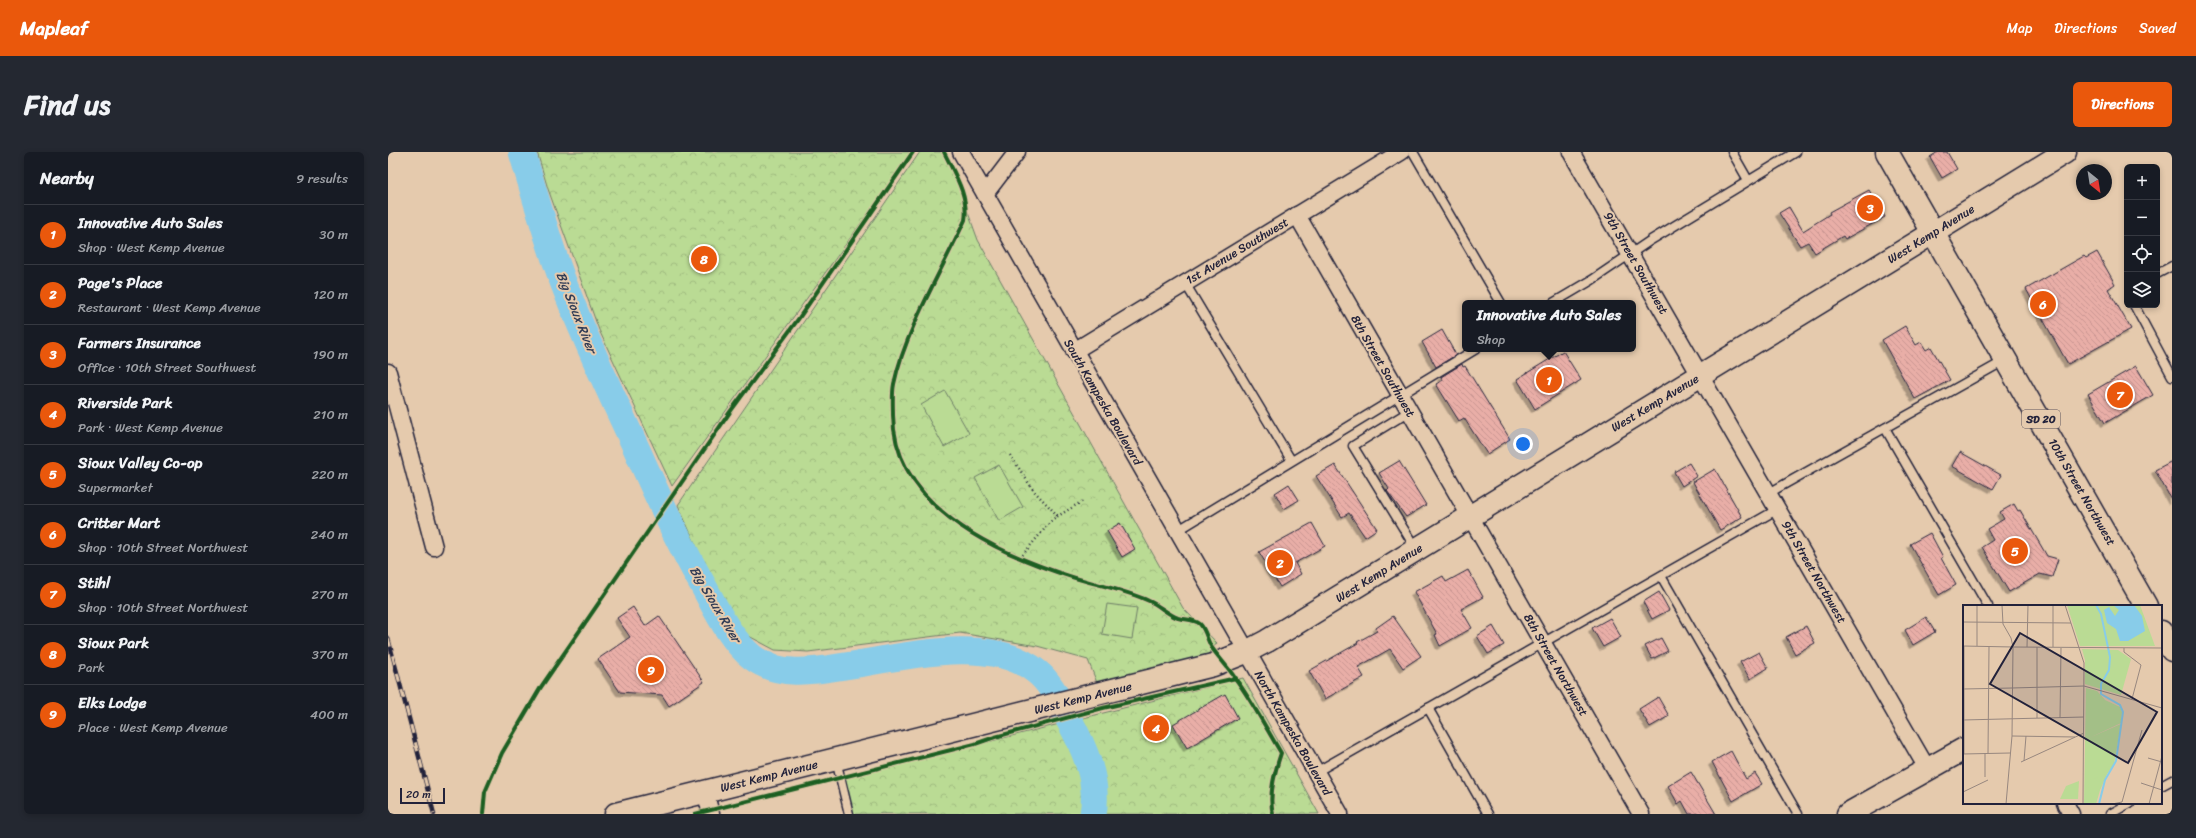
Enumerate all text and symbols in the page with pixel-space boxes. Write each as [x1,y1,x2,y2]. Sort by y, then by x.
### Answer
text: Mapleaf [20,12,88,45]
text: Map [2006,16,2032,41]
text: Directions [2054,16,2117,41]
text: Saved [2139,16,2176,41]
text: Find us [24,80,111,129]
button: Directions [2073,82,2172,127]
text: Nearby [40,163,94,193]
north arrow [2076,164,2112,200]
map controls [2124,164,2160,308]
button: + [2124,164,2160,200]
text: 9 results [296,167,348,190]
pin: 3 [1857,193,1883,223]
street label: West Kemp Avenue [1883,198,1979,270]
button: − [2124,200,2160,236]
street label: 9th Street Southwest [1598,207,1674,319]
text: Innovative Auto Sales [78,210,223,236]
street label: 1st Avenue Southwest [1181,211,1293,291]
text: 1 [50,223,56,246]
text: 30 m [319,223,348,246]
text: Shop · West Kemp Avenue [78,236,225,259]
button: locate [2124,236,2160,272]
pin: 8 [691,244,717,274]
water label: Big Sioux River [550,268,604,359]
text: Page's Place [78,270,162,296]
button: layers [2124,272,2160,308]
text: 2 [49,283,57,306]
text: 120 m [313,283,348,306]
pin: 6 [2030,289,2056,319]
text: Restaurant · West Kemp Avenue [78,296,261,319]
popup [1462,300,1636,352]
text: Innovative Auto Sales [1477,302,1621,328]
street label: 8th Street Southwest [1345,310,1421,422]
text: Shop [1477,328,1505,351]
text: Farmers Insurance [78,330,201,356]
street label: South Kampeska Boulevard [1058,334,1149,471]
text: 3 [49,343,57,366]
text: 190 m [313,343,348,366]
text: Office · 10th Street Southwest [78,356,256,379]
pin: 1 [1536,365,1562,395]
street label: West Kemp Avenue [1607,368,1703,438]
pin: 7 [2107,380,2133,410]
text: Riverside Park [78,390,173,416]
text: 4 [49,403,57,426]
text: 210 m [313,403,348,426]
road number: SD 20 [2022,410,2060,428]
text: Park · West Kemp Avenue [78,416,223,439]
your location [1513,434,1533,454]
street label: 10th Street Northwest [2042,434,2122,550]
text: Sioux Valley Co-op [78,450,202,476]
text: 5 [49,463,57,486]
text: 220 m [311,463,348,486]
text: Supermarket [78,476,153,499]
text: Critter Mart [78,510,160,536]
street label: 9th Street Northwest [1775,516,1853,628]
text: 6 [49,523,57,546]
text: 240 m [311,523,348,546]
text: Shop · 10th Street Northwest [78,536,248,559]
pin: 5 [2002,536,2028,566]
street label: West Kemp Avenue [1331,537,1427,609]
pin: 2 [1267,548,1293,578]
water label: Big Sioux River [684,562,749,649]
text: Stihl [78,570,110,596]
text: 7 [49,583,57,606]
text: 270 m [311,583,348,606]
text: Shop · 10th Street Northwest [78,596,248,619]
inset map [1963,605,2162,804]
street label: 8th Street Northwest [1518,609,1594,721]
text: Sioux Park [78,630,149,656]
text: 8 [49,643,57,666]
text: 370 m [312,643,348,666]
pin: 9 [638,655,664,685]
text: Park [78,656,105,679]
street label: North Kampeska Boulevard [1248,666,1338,800]
street label: West Kemp Avenue [1032,675,1134,721]
text: Elks Lodge [78,690,146,716]
text: 9 [49,703,57,726]
text: 400 m [310,703,348,726]
pin: 4 [1143,713,1169,743]
text: Place · West Kemp Avenue [78,716,228,739]
street label: West Kemp Avenue [718,753,820,799]
text: 20 m [406,785,431,804]
scale bar [400,786,445,805]

